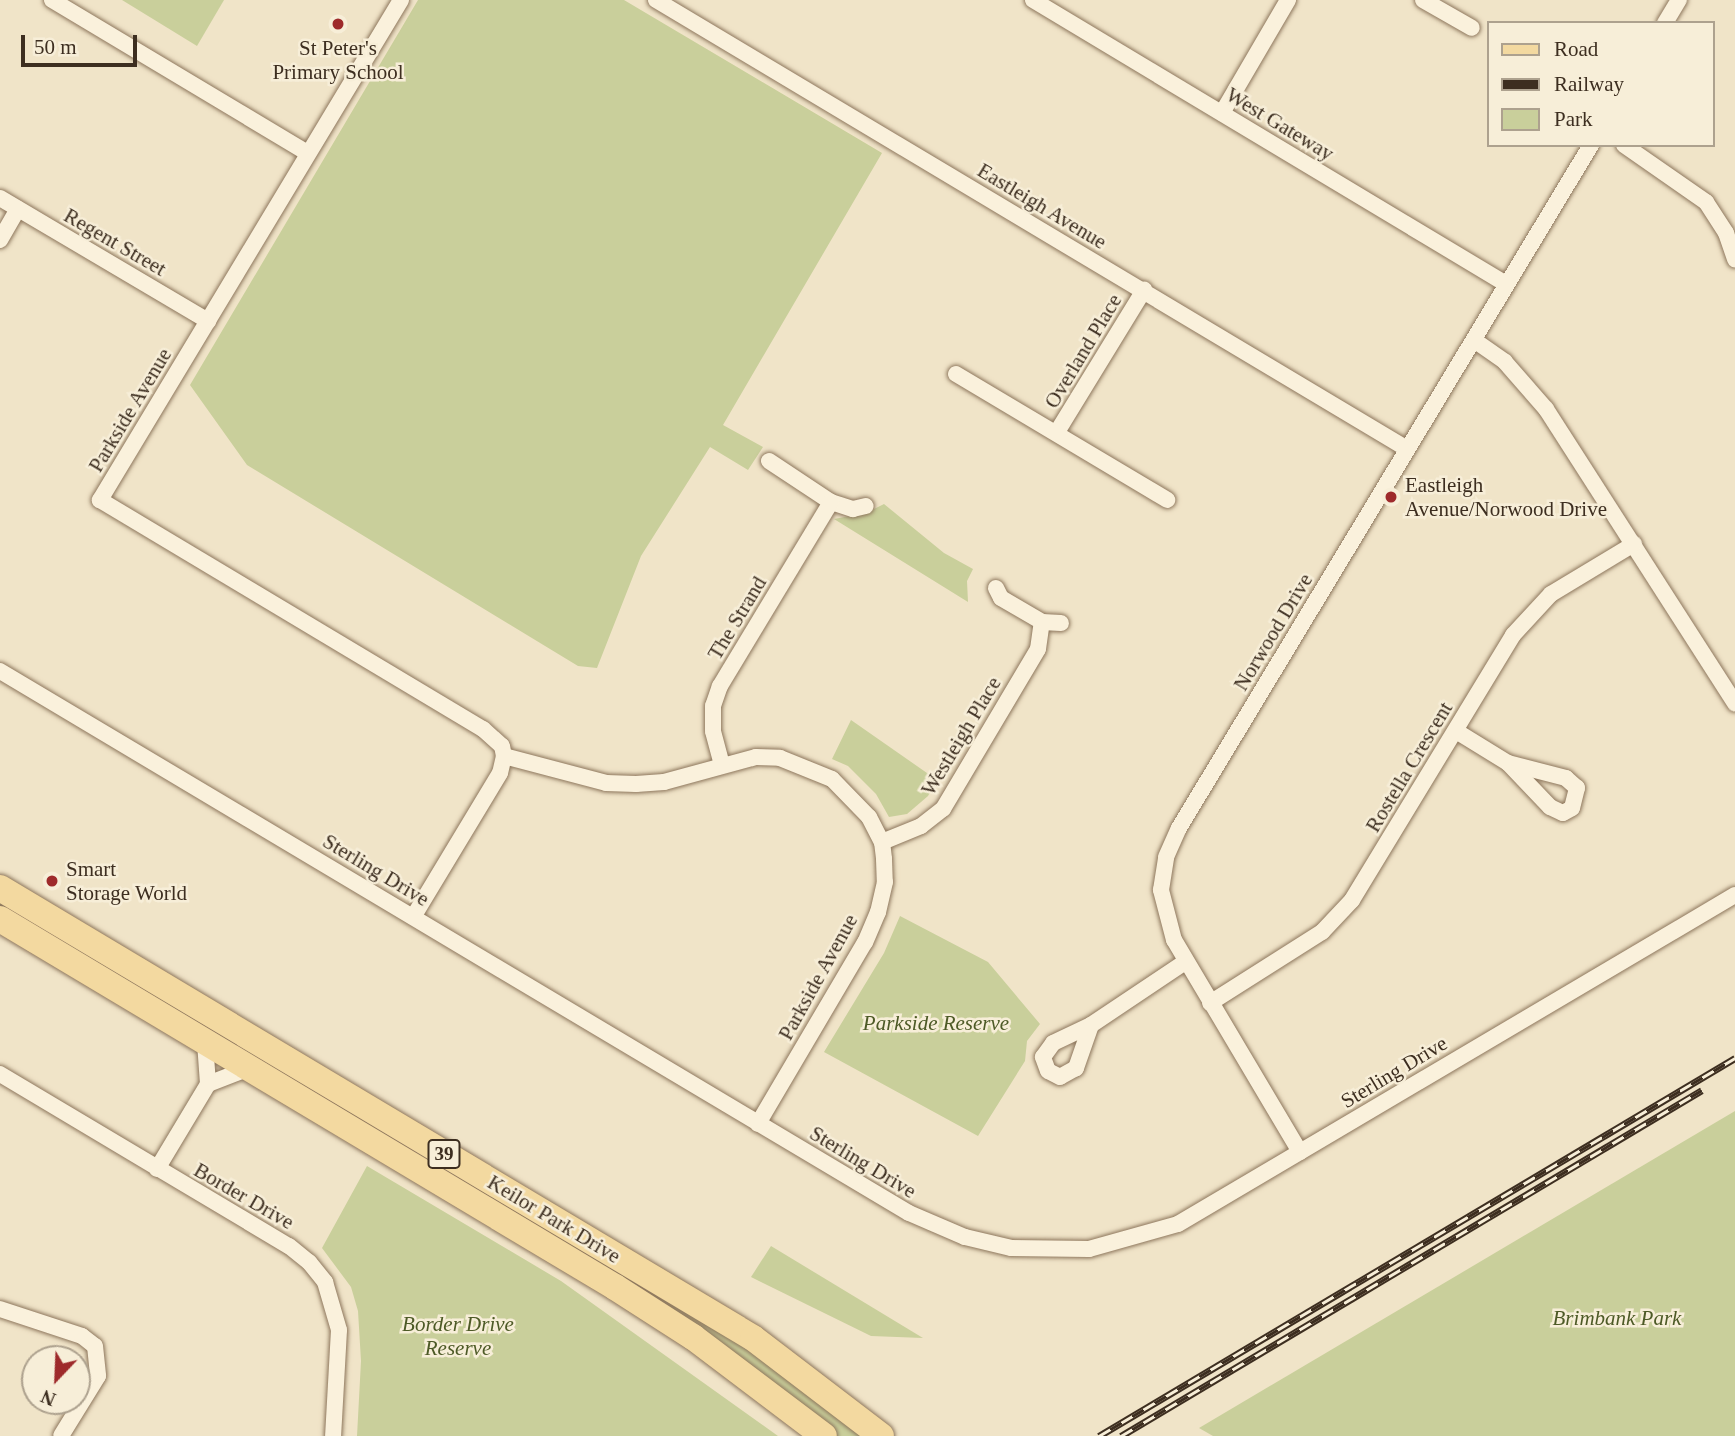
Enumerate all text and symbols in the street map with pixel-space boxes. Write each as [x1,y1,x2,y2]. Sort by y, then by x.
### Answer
marker: St Peter's Primary School [330,16,346,32]
scale bar [24,21,140,65]
legend [1486,21,1714,147]
text: 50 m [34,35,77,59]
place label: St Peter's Primary School [272,35,404,85]
text: Road [1554,37,1598,61]
text: Railway [1554,72,1624,96]
street label: West Gateway [1222,82,1338,166]
text: Park [1554,107,1593,131]
street label: Eastleigh Avenue [972,157,1112,255]
street label: Regent Street [59,203,171,281]
street label: Overland Place [1039,289,1127,413]
street label: Parkside Avenue [83,343,177,477]
place label: Eastleigh Avenue/Norwood Drive [1405,472,1607,522]
marker: Eastleigh Avenue/Norwood Drive [1383,489,1399,505]
street label: Norwood Drive [1228,569,1318,695]
street label: The Strand [702,572,772,664]
street label: Westleigh Place [916,672,1006,800]
street label: Rostella Crescent [1360,697,1458,837]
street label: Sterling Drive [318,828,434,912]
place label: Smart Storage World [66,856,187,906]
marker: Smart Storage World [44,873,60,889]
street label: Parkside Avenue [773,909,863,1045]
park label: Parkside Reserve [863,1010,1009,1036]
street label: Sterling Drive [1336,1030,1452,1114]
street label: Sterling Drive [805,1120,921,1204]
road number: 39 [426,1138,462,1170]
street label: Border Drive [189,1157,299,1235]
street label: Keilor Park Drive [483,1169,625,1269]
park label: Brimbank Park [1553,1305,1681,1331]
park label: Border Drive Reserve [402,1311,514,1361]
north arrow [21,1345,91,1415]
text: N [38,1386,59,1410]

